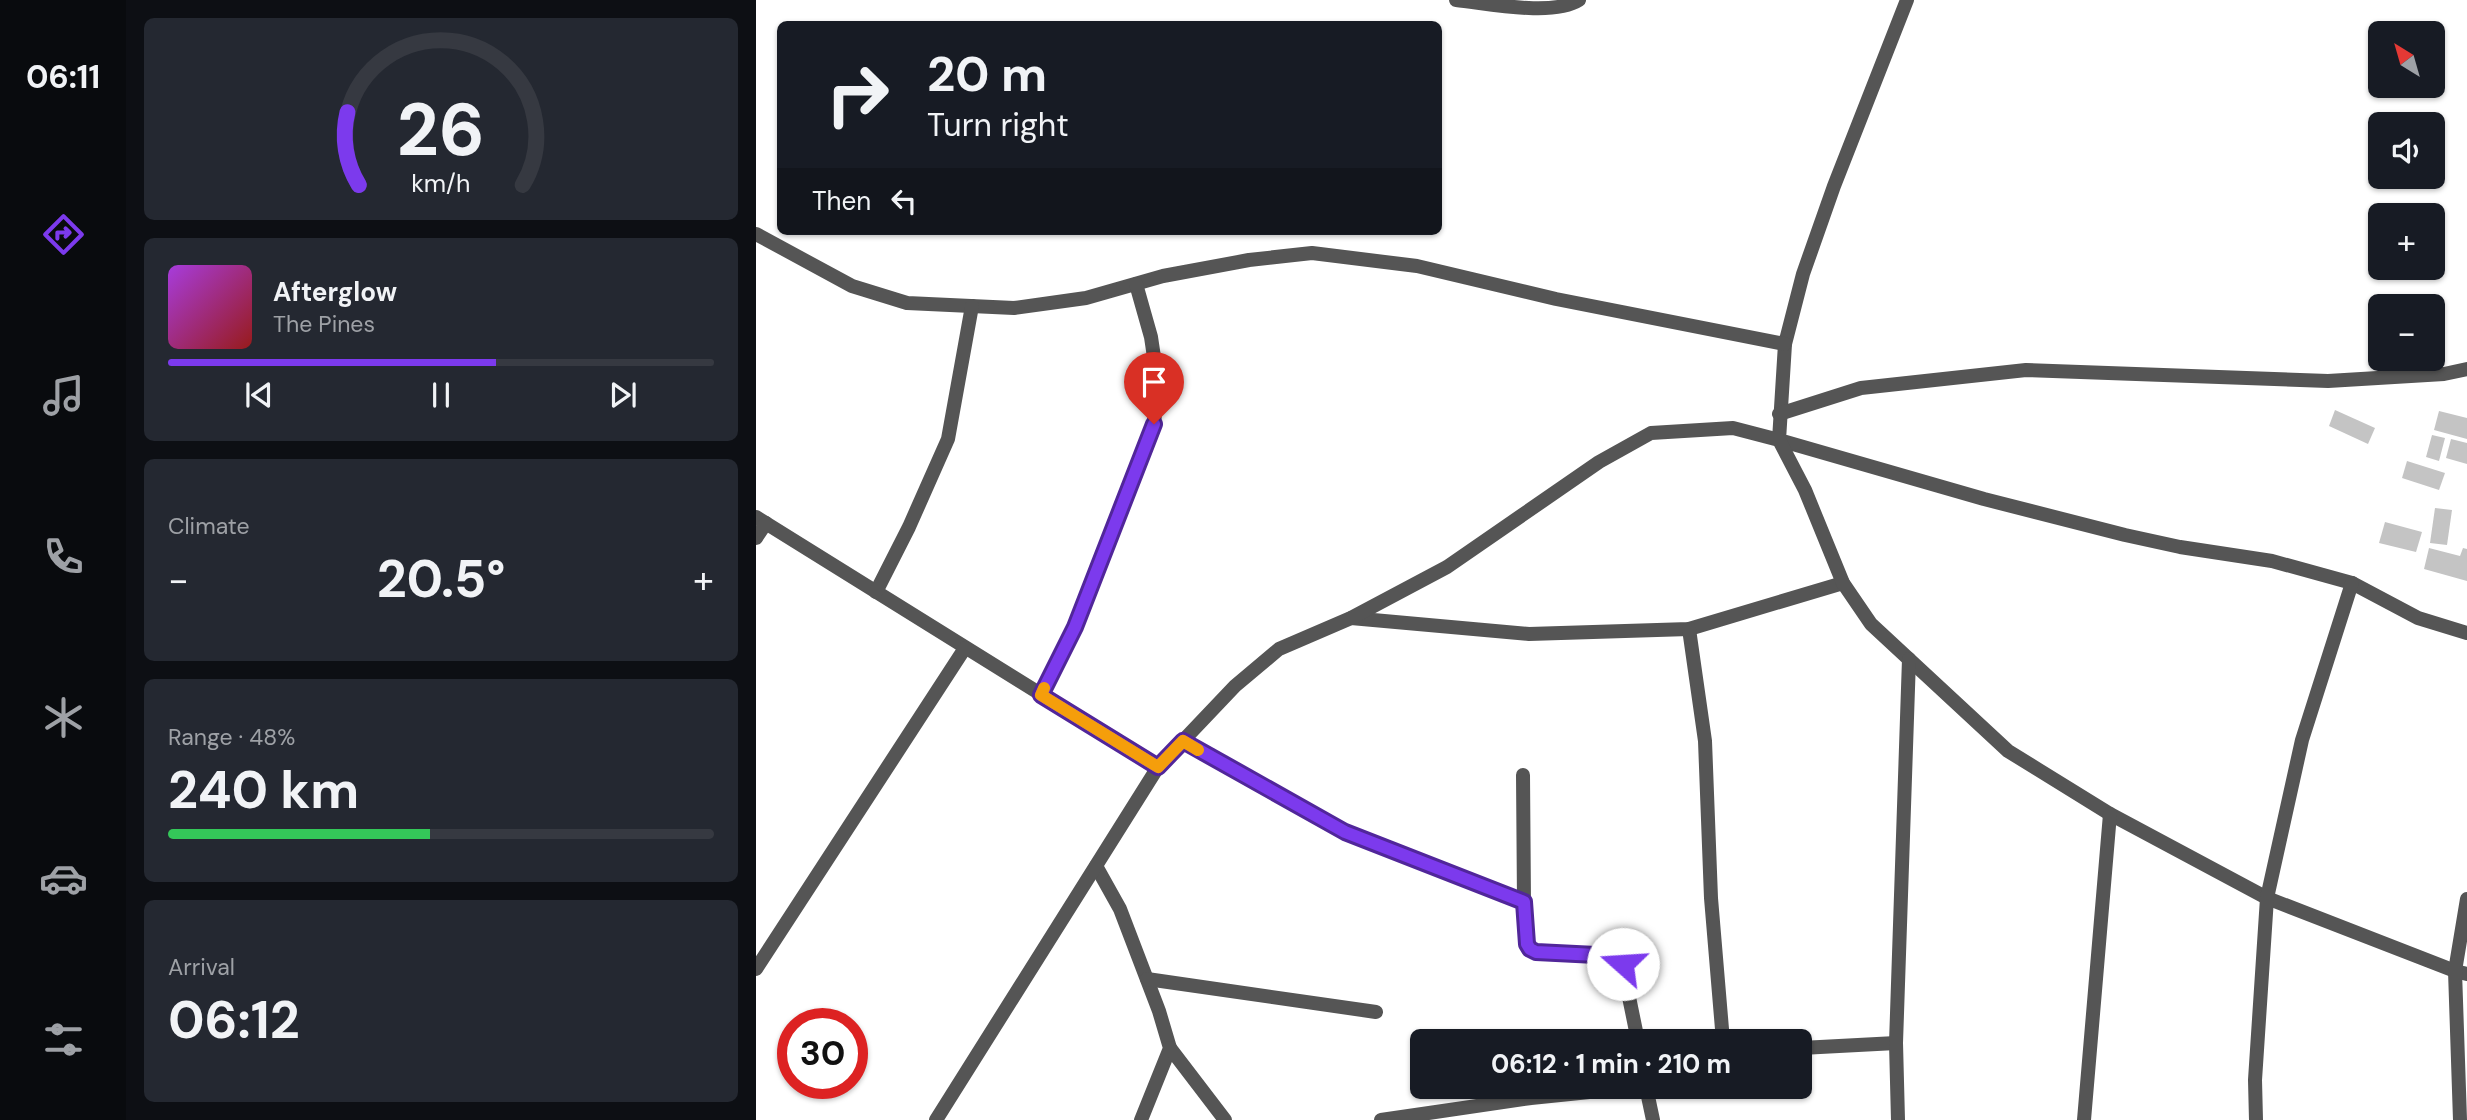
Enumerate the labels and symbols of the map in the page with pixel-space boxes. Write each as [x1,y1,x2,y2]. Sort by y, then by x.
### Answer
north arrow [2368,21,2445,98]
pin [1124,352,1184,424]
position arrow [1586,927,1660,1001]
speed limit sign: 30 [777,1008,868,1099]

